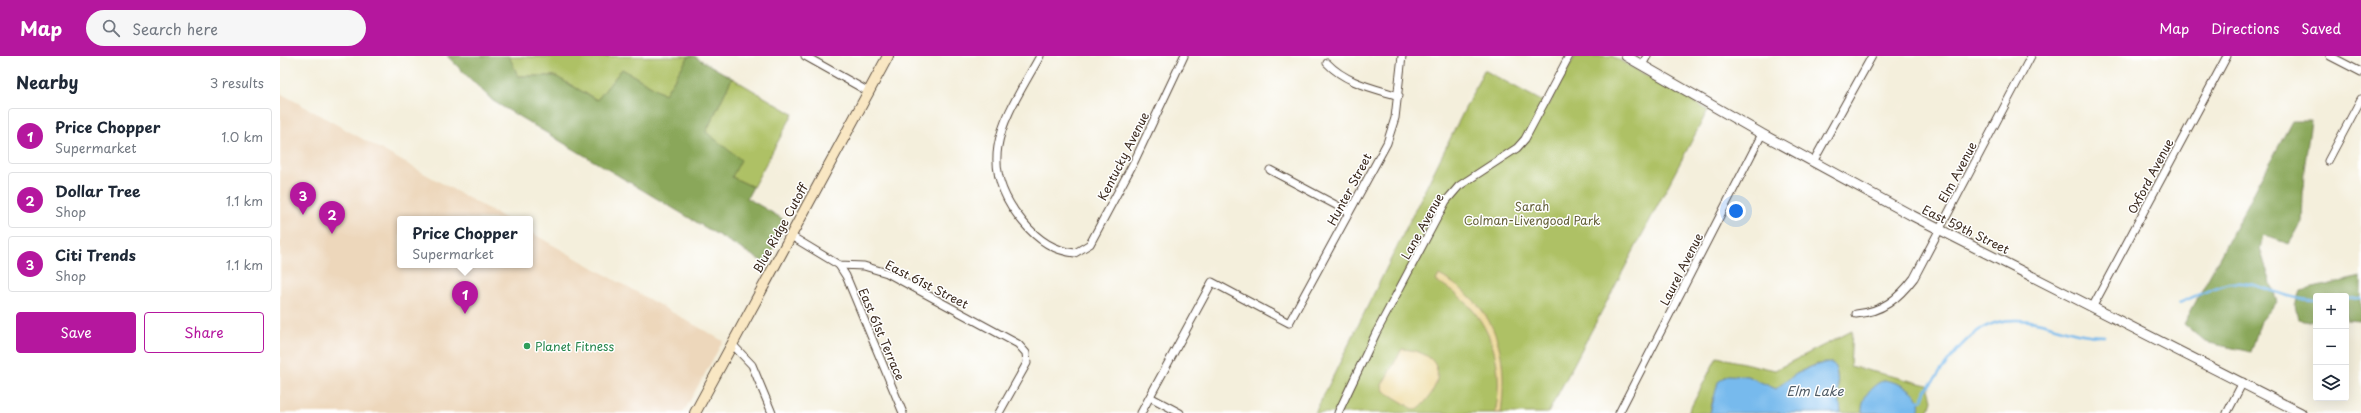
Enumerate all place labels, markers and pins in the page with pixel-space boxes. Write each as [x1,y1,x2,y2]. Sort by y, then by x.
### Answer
pin: 3 [290,182,316,215]
pin: 2 [319,201,345,234]
pin: 1 [452,281,478,314]
place label: Planet Fitness [535,337,615,355]
marker: Planet Fitness [522,341,532,351]

